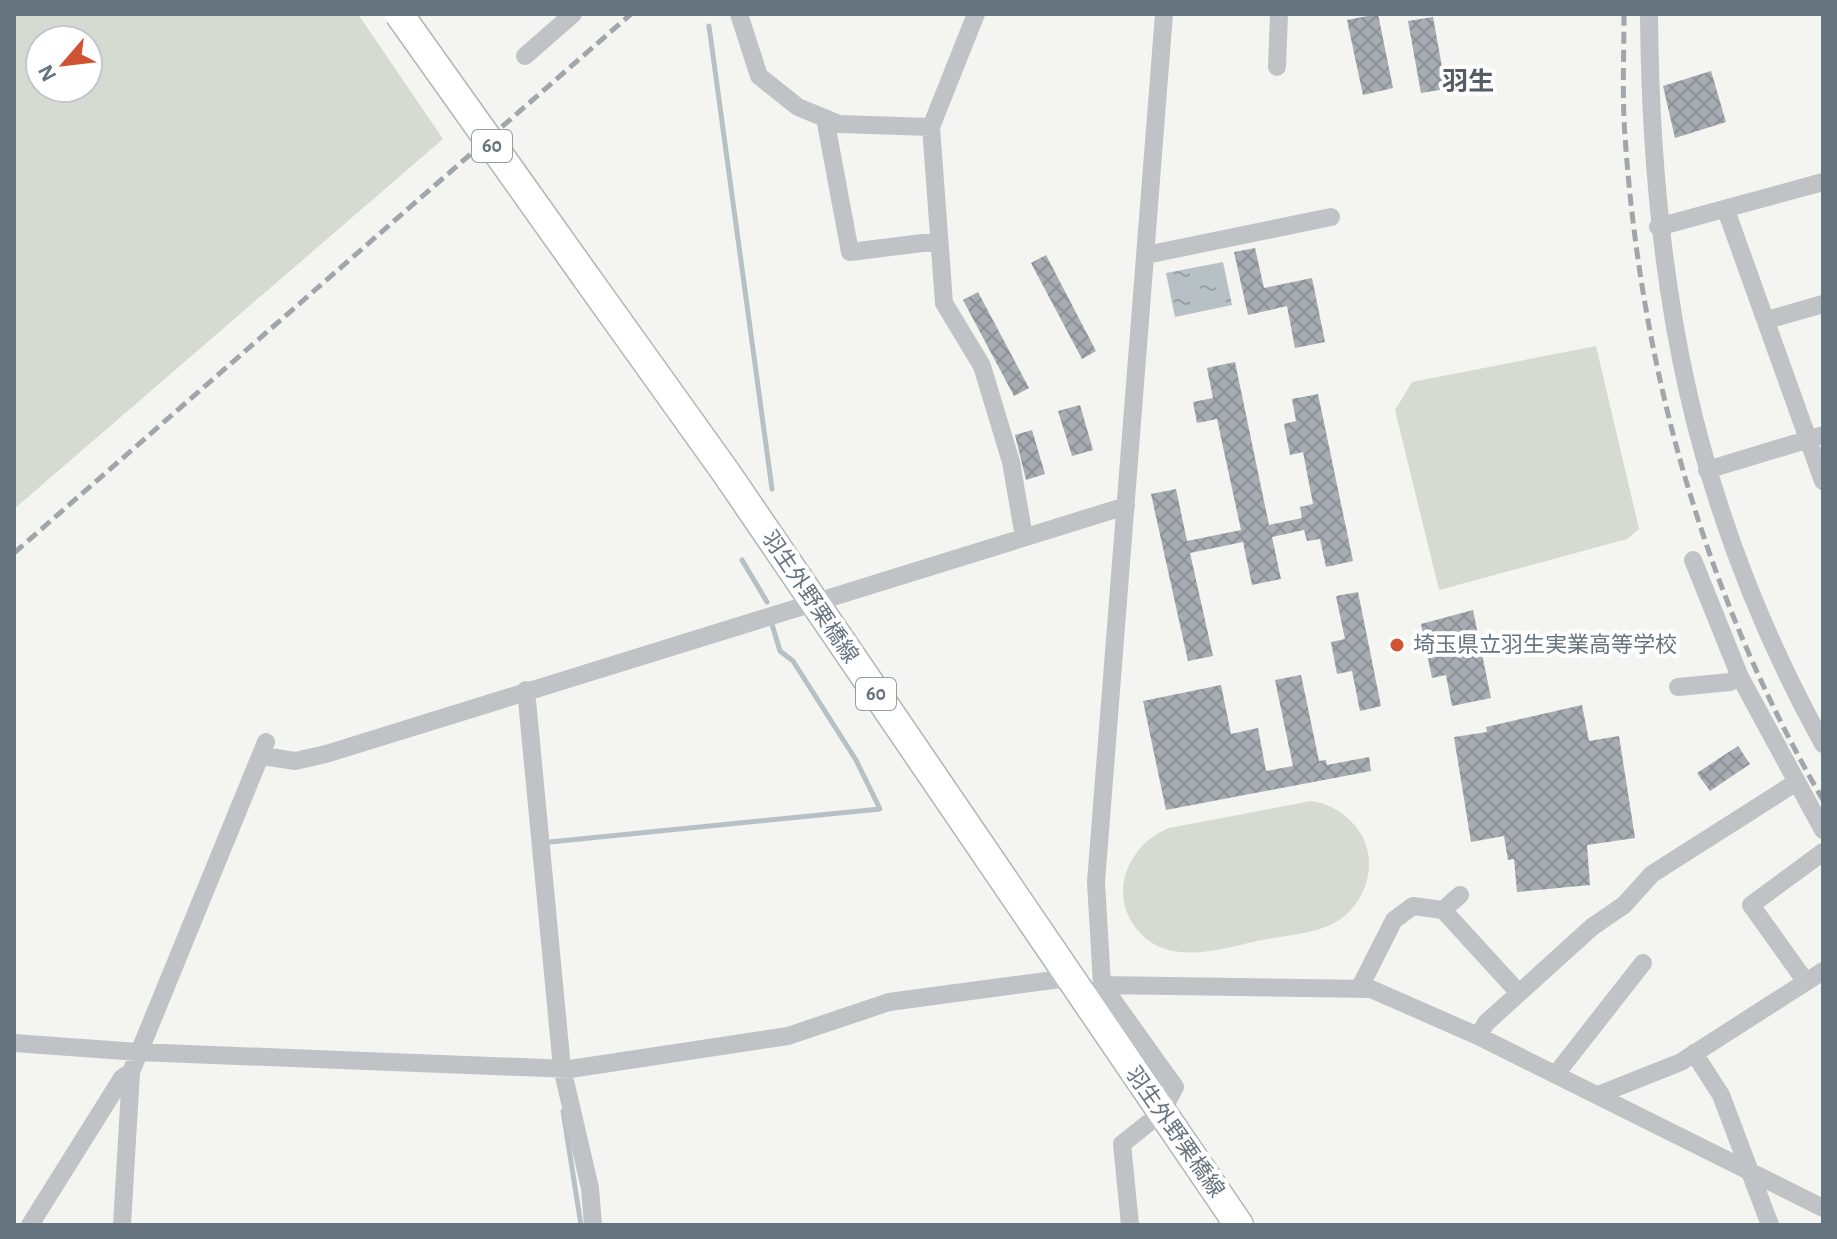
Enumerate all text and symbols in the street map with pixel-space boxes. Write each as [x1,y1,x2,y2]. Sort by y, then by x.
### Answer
north arrow [24,24,104,104]
text: N [34,61,61,85]
district label: 羽生 [1442,68,1494,95]
road number: 60 [472,130,512,162]
street label: 羽生外野栗橋線 [758,526,863,667]
place label: 埼玉県立羽生実業高等学校 [1413,633,1677,656]
marker: 埼玉県立羽生実業高等学校 [1388,636,1406,654]
road number: 60 [856,678,896,710]
street label: 羽生外野栗橋線 [1122,1062,1229,1201]

